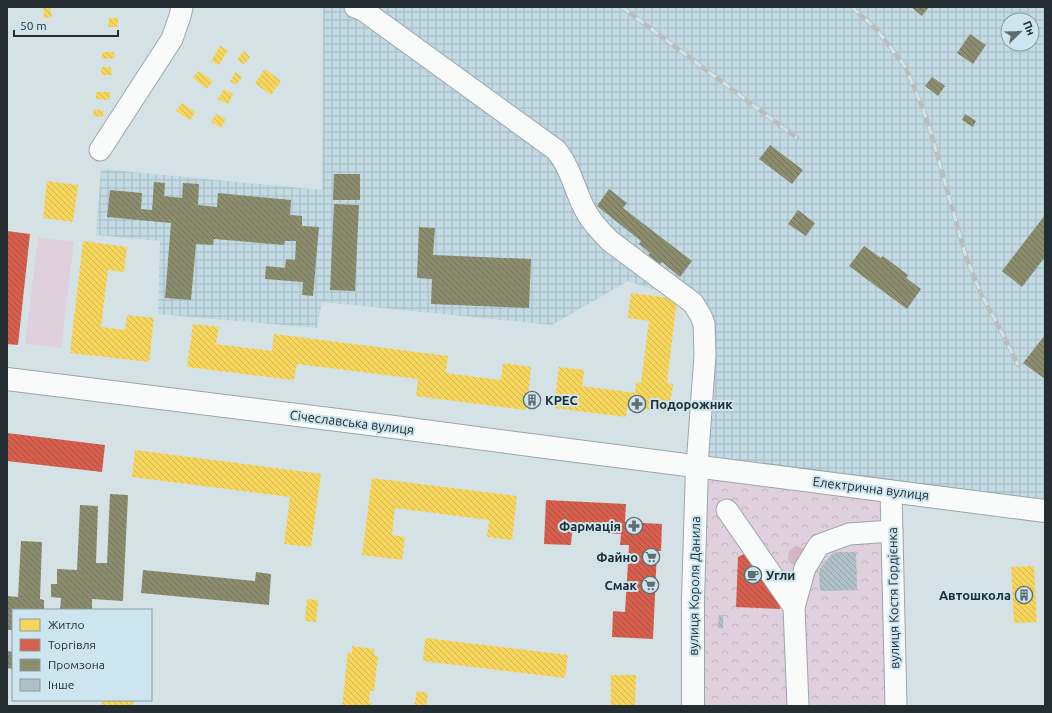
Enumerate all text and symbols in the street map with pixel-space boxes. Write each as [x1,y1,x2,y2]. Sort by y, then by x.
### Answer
scale bar [14,12,118,38]
north arrow [1000,12,1040,52]
text: 50 m [20,19,47,32]
text: Пн [1021,19,1038,37]
building icon: КРЕС [522,390,542,410]
place label: КРЕС [545,393,579,407]
pharmacy icon: Подорожник [627,394,647,414]
place label: Подорожник [650,397,733,411]
street label: Січеславська вулиця [289,407,415,437]
street label: Електрична вулиця [812,474,930,502]
pharmacy icon: Фармація [624,516,644,536]
street label: вулиця Короля Данила [686,516,702,656]
place label: Фармація [559,519,621,533]
street label: вулиця Костя Гордієнка [885,527,901,669]
supermarket icon: Файно [641,547,661,567]
place label: Файно [596,550,638,564]
cafe icon: Угли [743,565,763,585]
place label: Угли [766,568,795,582]
supermarket icon: Смак [640,575,660,595]
place label: Смак [604,578,638,592]
building icon: Автошкола [1014,585,1034,605]
place label: Автошкола [939,588,1011,602]
legend [12,609,152,701]
text: Житло [48,618,85,631]
text: Торгівля [48,638,96,651]
text: Промзона [48,658,105,671]
text: Інше [48,678,74,691]

